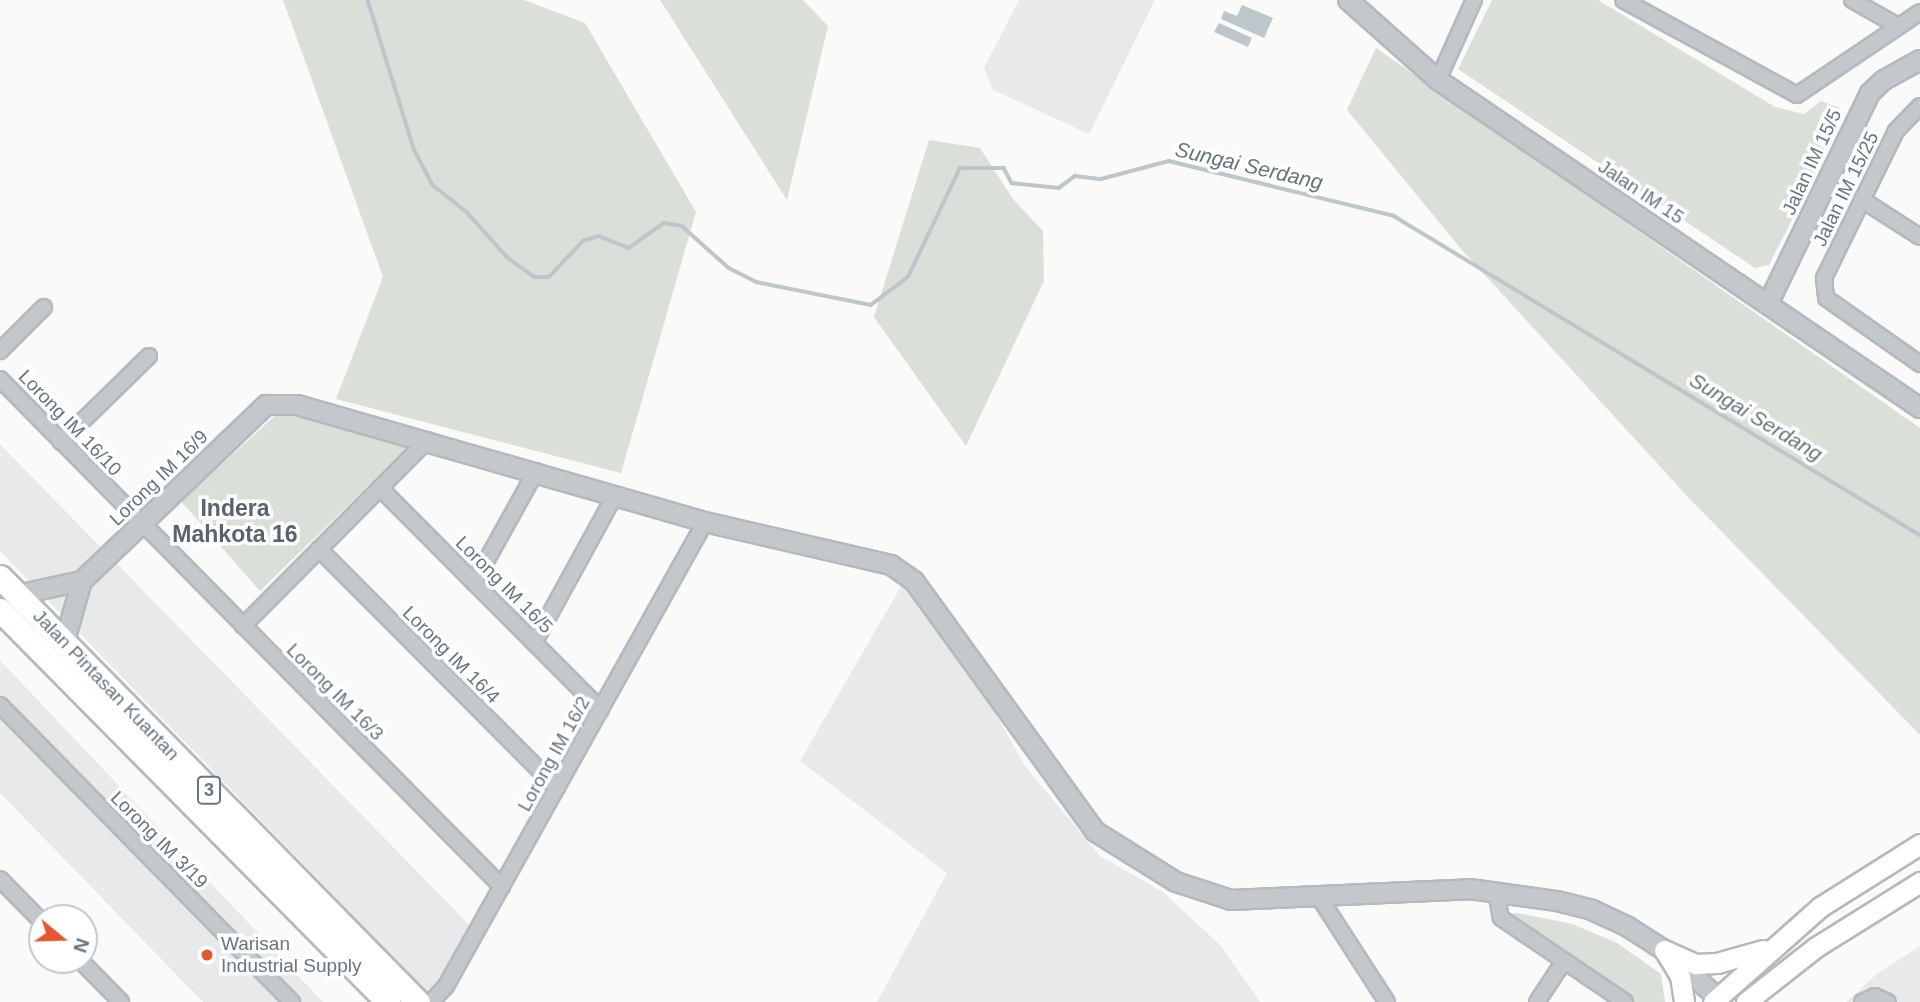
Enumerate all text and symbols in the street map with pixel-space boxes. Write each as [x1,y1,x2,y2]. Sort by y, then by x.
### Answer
street label: Jalan IM 15/5 [1778,105,1846,219]
street label: Jalan IM 15/25 [1808,128,1884,250]
water label: Sungai Serdang [1173,137,1325,195]
street label: Jalan IM 15 [1594,155,1688,229]
street label: Lorong IM 16/10 [14,365,126,481]
water label: Sungai Serdang [1685,367,1827,467]
street label: Lorong IM 16/9 [105,425,213,531]
district label: Indera Mahkota 16 [172,494,298,548]
street label: Lorong IM 16/5 [451,532,557,638]
street label: Lorong IM 16/4 [398,602,504,708]
street label: Jalan Pintasan Kuantan [28,605,184,765]
street label: Lorong IM 16/3 [282,639,388,745]
street label: Lorong IM 16/2 [513,693,595,815]
road number: 3 [197,776,221,804]
street label: Lorong IM 3/19 [106,787,212,893]
north arrow [28,904,98,974]
place label: Warisan Industrial Supply [221,933,361,977]
text: N [69,935,94,955]
marker: Warisan Industrial Supply [199,947,215,963]

